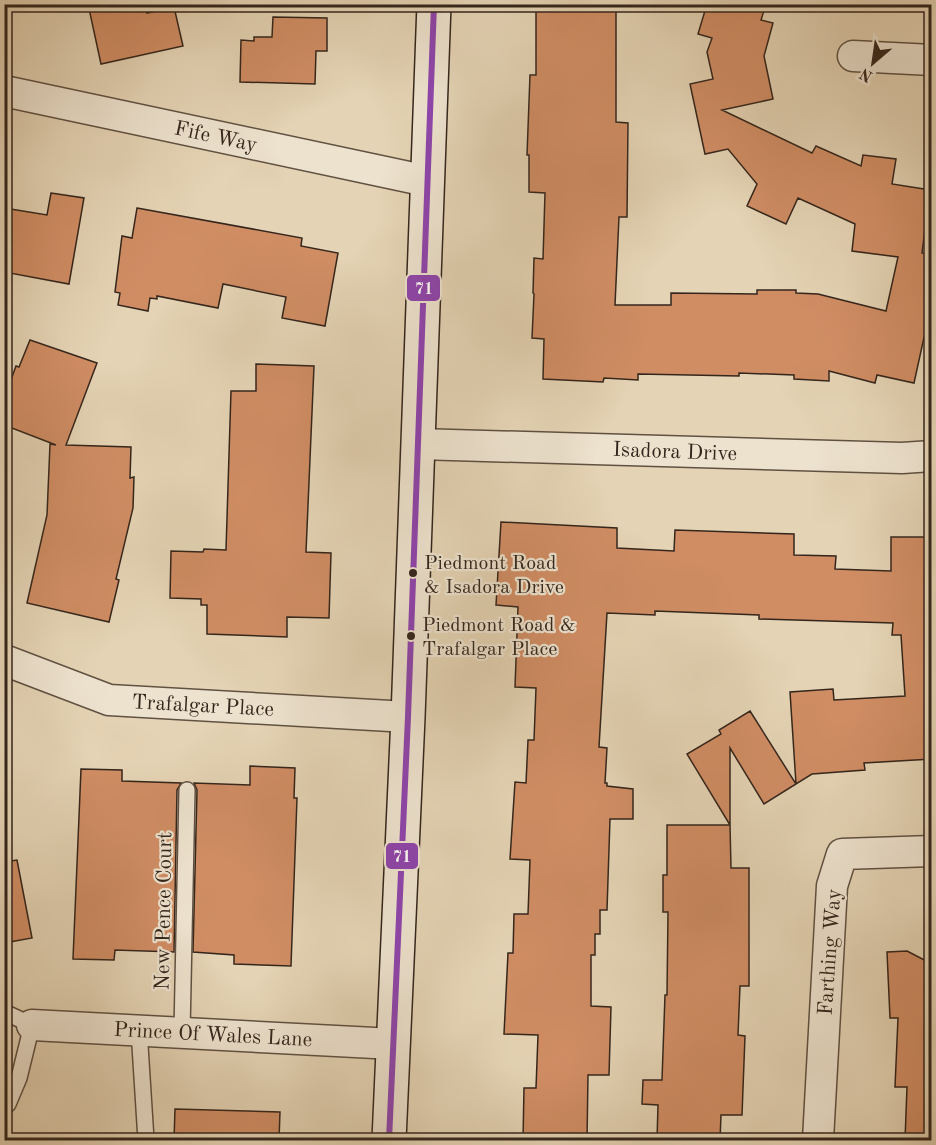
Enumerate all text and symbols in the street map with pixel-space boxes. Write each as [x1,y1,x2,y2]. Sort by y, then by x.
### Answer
north arrow [843,33,903,93]
text: N [857,64,876,84]
street label: Fife Way [172,118,259,156]
line badge: 71 [406,274,441,302]
text: 71 [415,282,433,298]
street label: Isadora Drive [612,440,738,465]
place label: Piedmont Road & Isadora Drive [424,554,564,598]
marker: Piedmont Road & Isadora Drive [407,567,419,579]
place label: Piedmont Road & Trafalgar Place [422,616,576,660]
marker: Piedmont Road & Trafalgar Place [405,630,417,642]
street label: Trafalgar Place [131,692,275,721]
street label: New Pence Court [153,832,176,990]
line badge: 71 [385,842,419,870]
text: 71 [393,850,411,866]
street label: Farthing Way [816,888,845,1016]
street label: Prince Of Wales Lane [113,1020,313,1051]

